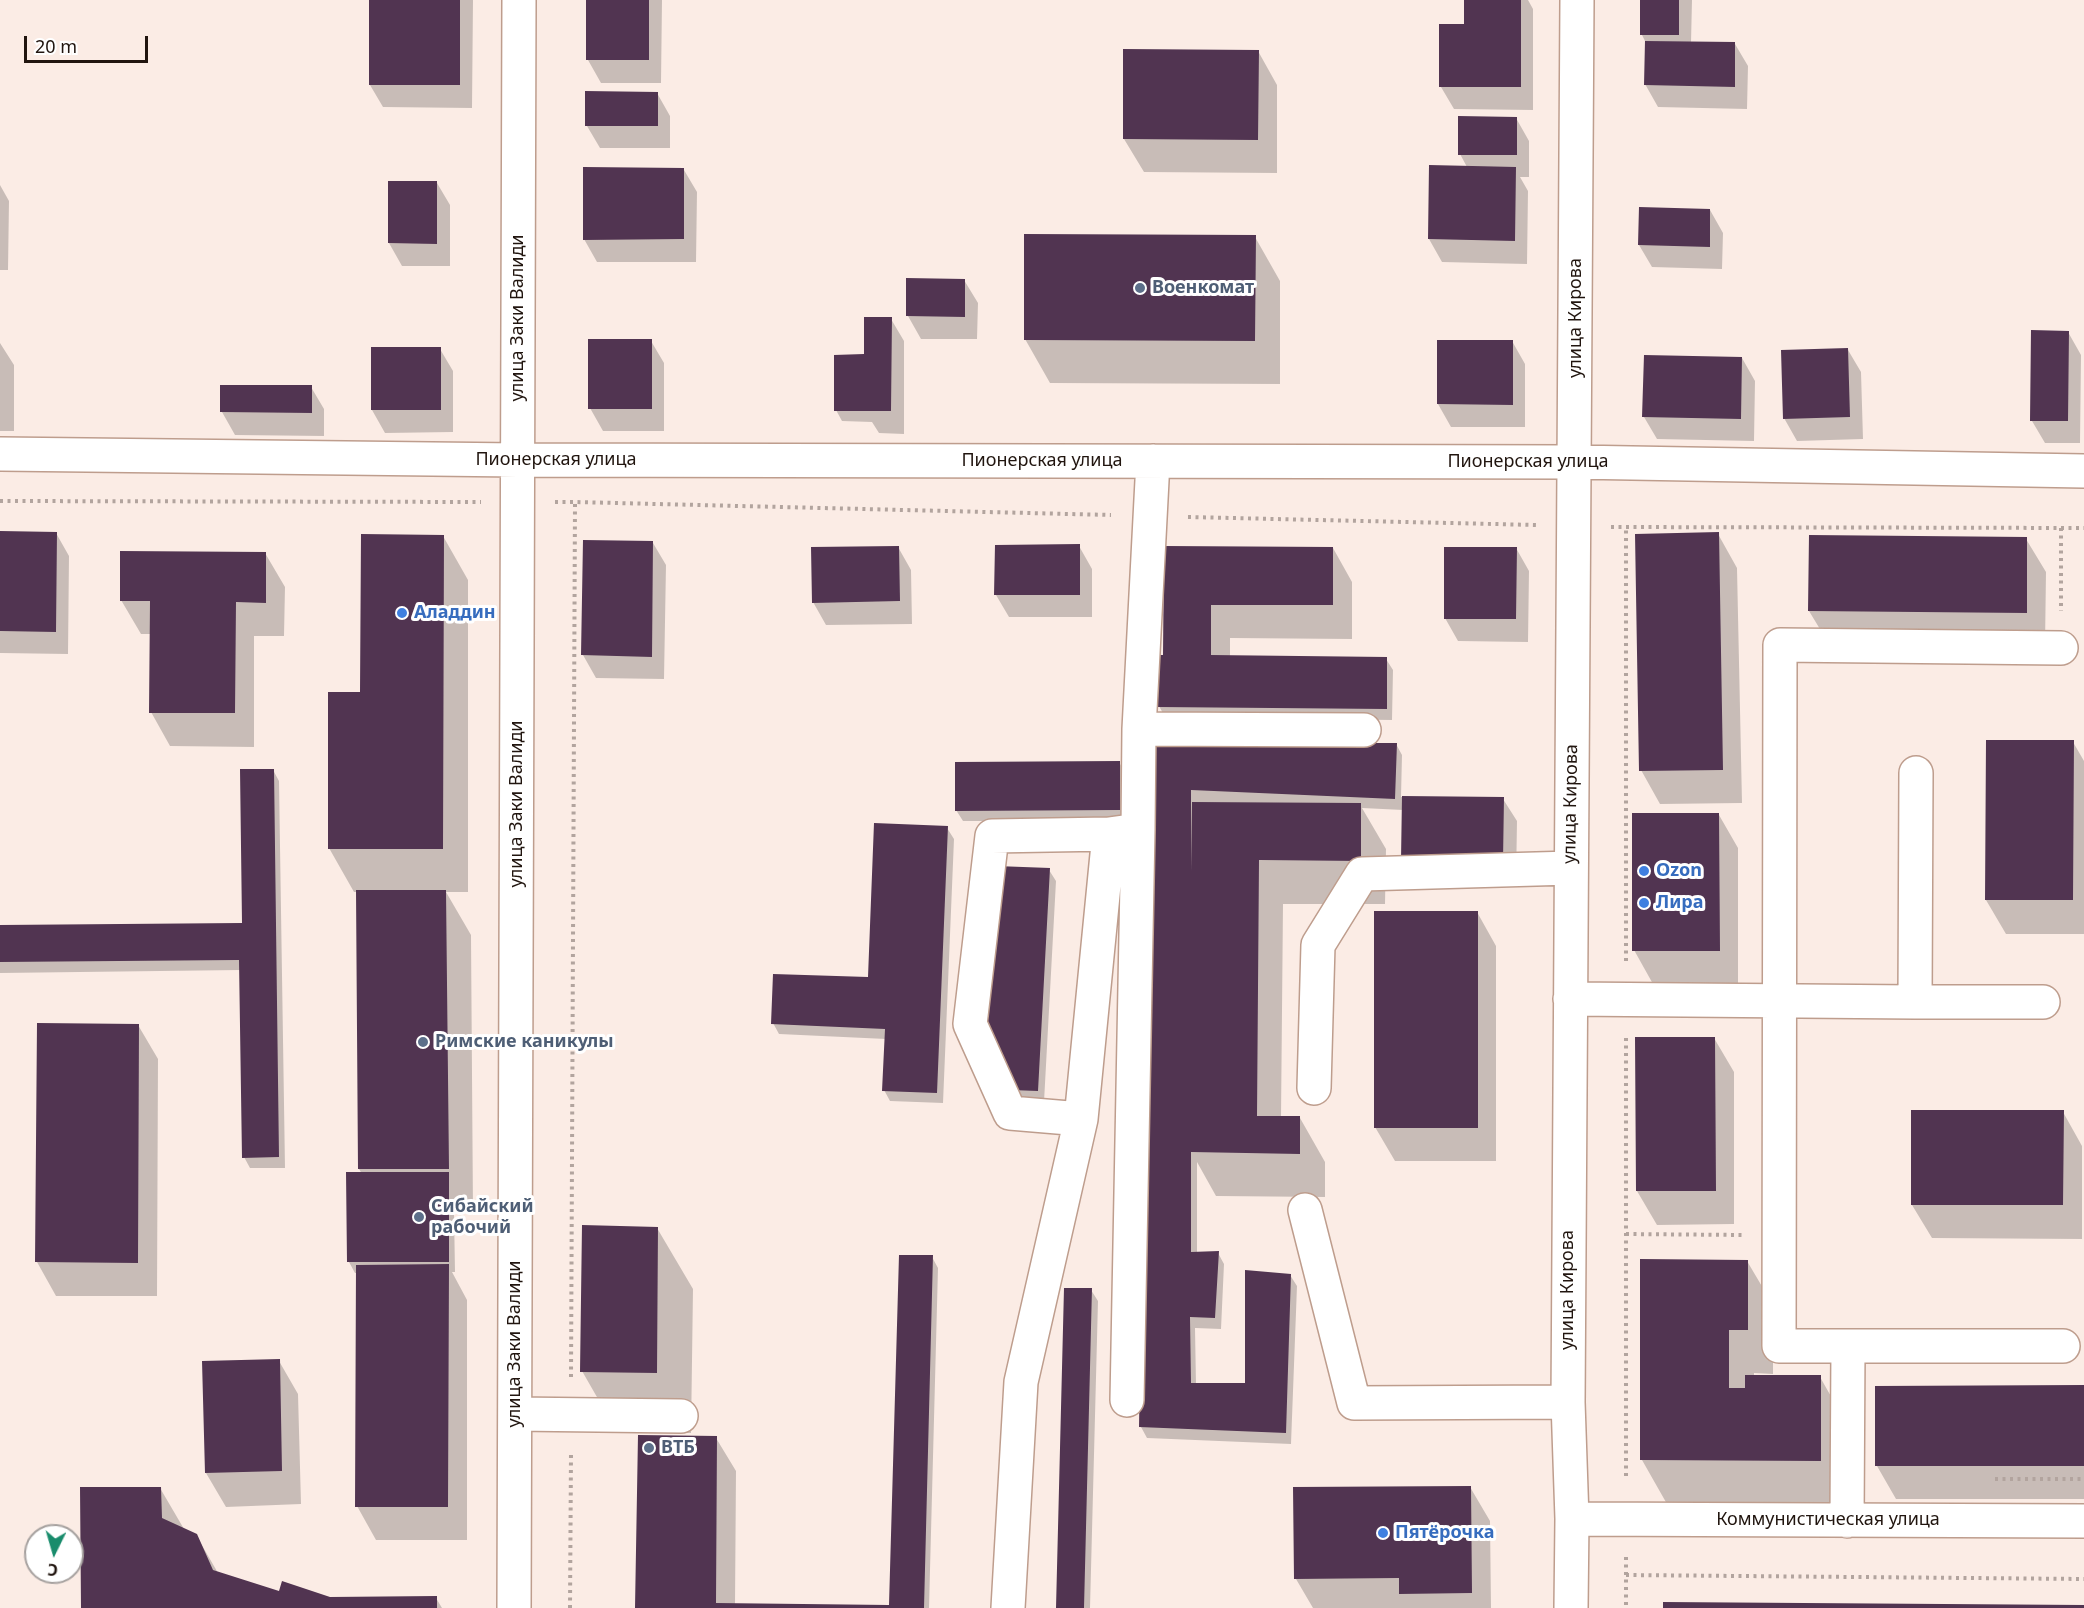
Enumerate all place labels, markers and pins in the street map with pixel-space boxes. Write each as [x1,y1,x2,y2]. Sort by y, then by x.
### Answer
place label: Военкомат [1152,277,1254,299]
marker: Военкомат [1133,281,1147,295]
place label: Аладдин [414,602,496,624]
marker: Аладдин [395,606,409,620]
place label: Ozon [1656,860,1702,882]
marker: Ozon [1637,864,1651,878]
place label: Лира [1656,892,1703,914]
marker: Лира [1637,896,1651,910]
place label: Римские каникулы [435,1031,614,1053]
marker: Римские каникулы [416,1035,430,1049]
place label: Сибайский рабочий [431,1196,534,1238]
marker: Сибайский рабочий [412,1210,426,1224]
place label: ВТБ [661,1437,695,1459]
marker: ВТБ [642,1441,656,1455]
place label: Пятёрочка [1395,1522,1494,1544]
marker: Пятёрочка [1376,1526,1390,1540]

